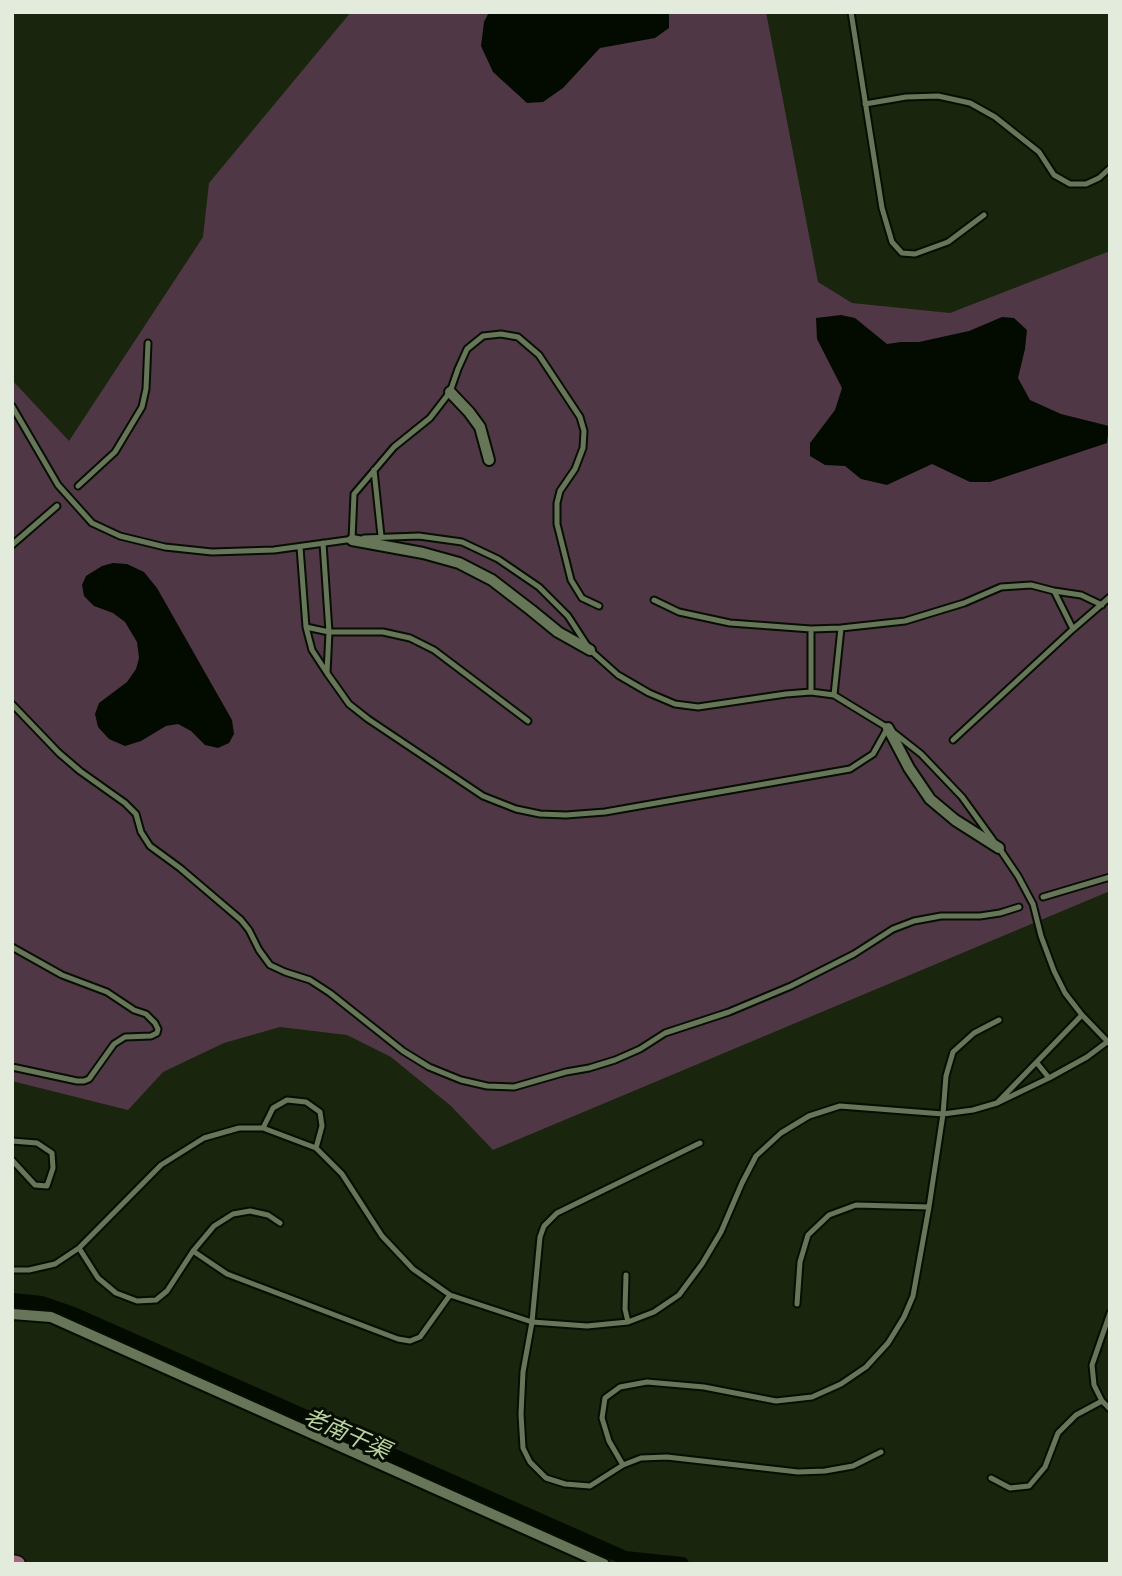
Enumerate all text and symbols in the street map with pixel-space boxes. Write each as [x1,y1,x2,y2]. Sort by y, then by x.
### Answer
water label: 老南干渠 [298,1404,394,1466]

